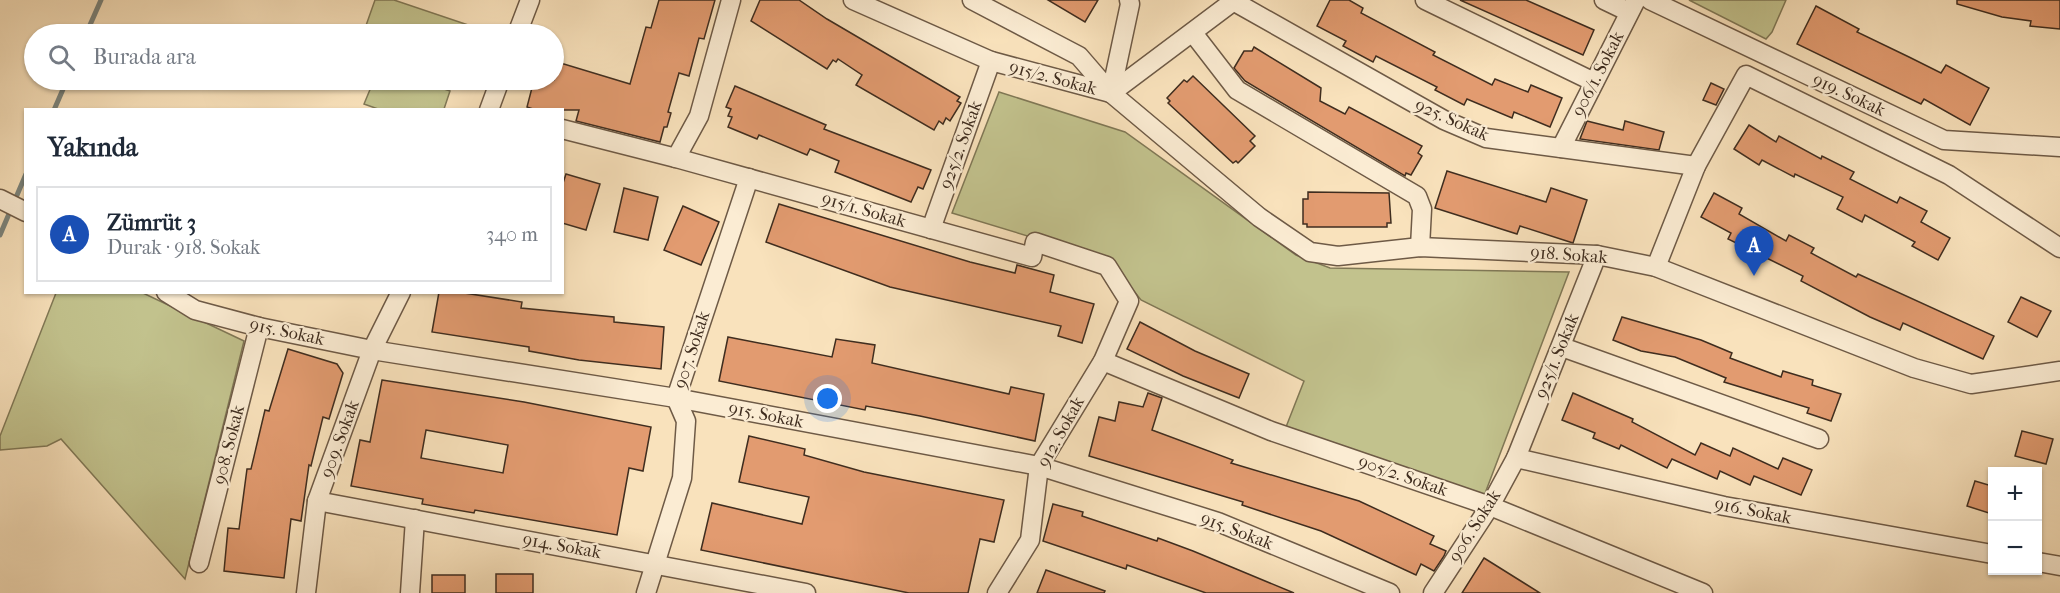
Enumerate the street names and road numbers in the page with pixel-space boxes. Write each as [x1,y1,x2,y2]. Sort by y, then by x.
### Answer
street label: 906/1. Sokak [1568,27,1629,120]
street label: 915/2. Sokak [1007,56,1100,100]
street label: 919. Sokak [1809,69,1889,121]
street label: 925. Sokak [1412,94,1493,146]
street label: 925/2. Sokak [935,97,987,192]
street label: 915/1. Sokak [819,188,909,232]
street label: 918. Sokak [1530,242,1609,268]
street label: 907. Sokak [670,308,715,391]
street label: 925/1. Sokak [1530,310,1584,402]
street label: 915. Sokak [248,314,327,350]
street label: 912. Sokak [1033,392,1089,471]
street label: 909. Sokak [316,397,364,481]
street label: 915. Sokak [727,397,806,433]
street label: 908. Sokak [209,403,249,487]
street label: 905/2. Sokak [1356,451,1451,501]
street label: 906. Sokak [1444,485,1506,566]
street label: 916. Sokak [1713,493,1794,529]
street label: 915. Sokak [1198,508,1277,555]
street label: 914. Sokak [521,529,604,563]

